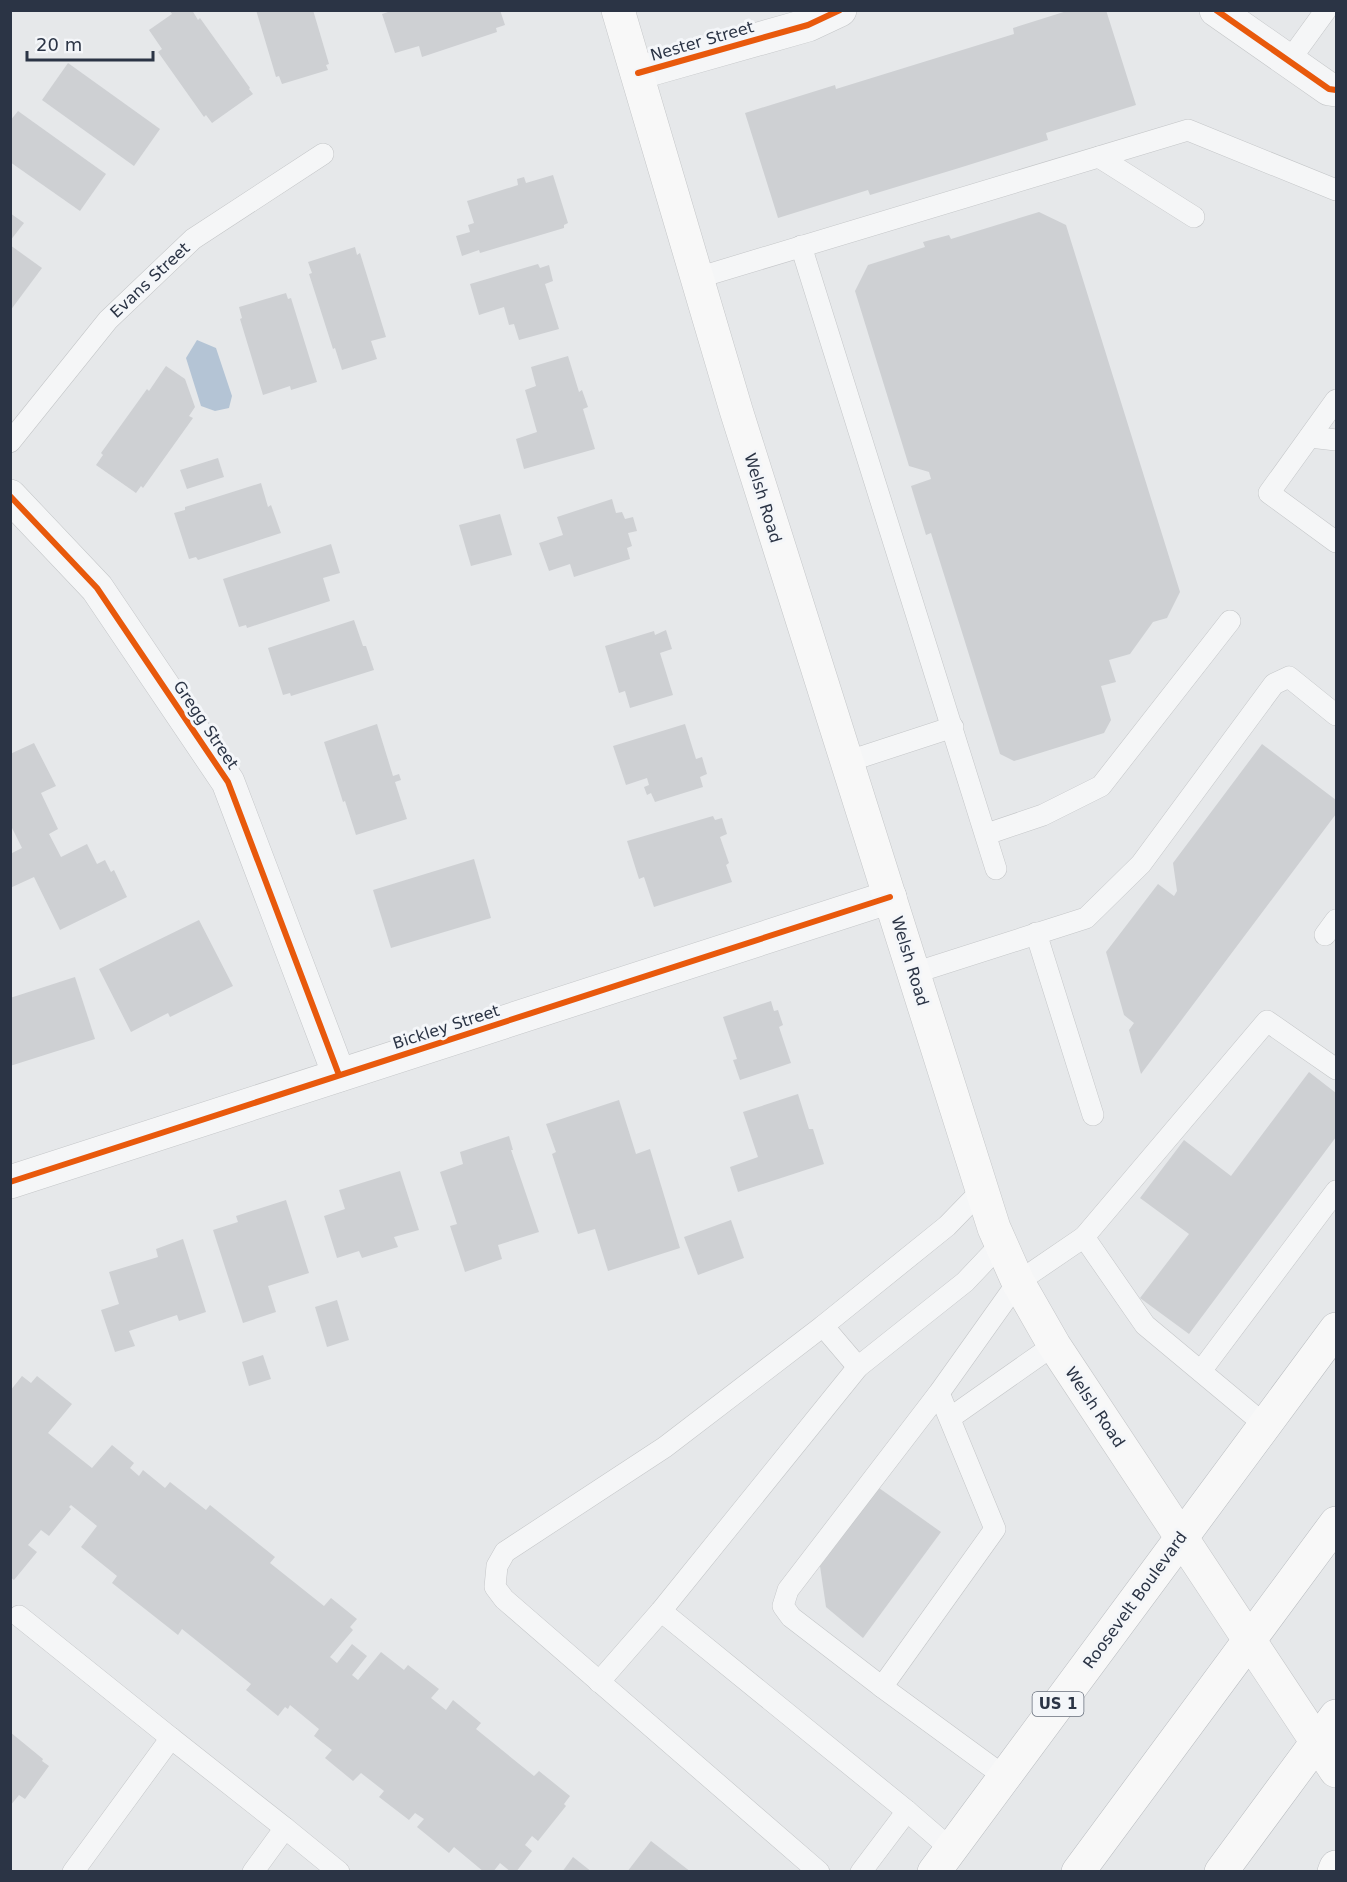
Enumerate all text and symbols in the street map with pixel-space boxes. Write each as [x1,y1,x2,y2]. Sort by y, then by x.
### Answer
street label: Nester Street [648,17,756,65]
scale bar [27,24,153,62]
text: 20 m [36,34,82,55]
street label: Evans Street [106,238,194,322]
street label: Welsh Road [740,451,786,545]
street label: Gregg Street [169,677,243,773]
street label: Welsh Road [887,914,933,1008]
street label: Bickley Street [390,1001,502,1053]
street label: Welsh Road [1061,1363,1129,1451]
street label: Roosevelt Boulevard [1079,1528,1191,1672]
road number: US 1 [1032,1692,1084,1716]

